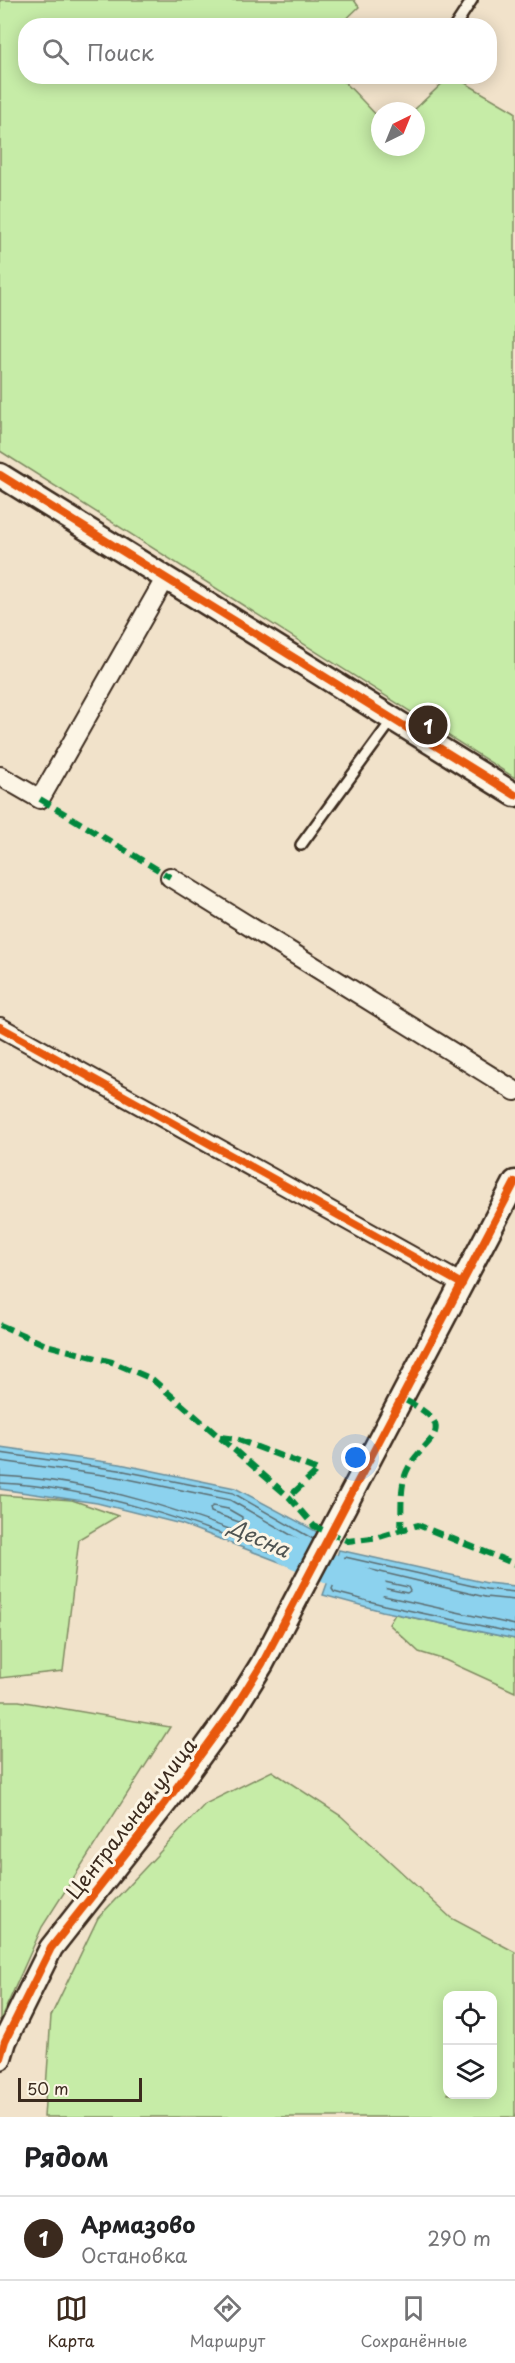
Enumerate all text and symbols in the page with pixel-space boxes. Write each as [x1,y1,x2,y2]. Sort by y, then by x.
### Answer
search box [18,18,497,84]
icon: search [39,35,72,68]
text: Поиск [87,35,154,68]
north arrow [371,102,425,156]
pin: 1 [408,702,448,748]
your location [341,1443,370,1472]
water label: Десна [223,1509,296,1565]
street label: Центральная улица [58,1731,204,1905]
map controls [443,1991,497,2099]
button: locate [443,1991,497,2045]
button: layers [443,2045,497,2099]
scale bar [18,2075,142,2102]
text: 50 m [27,2076,68,2100]
text: Рядом [24,2137,109,2176]
text: Армазово [81,2207,195,2240]
text: 1 [39,2223,48,2253]
text: 290 m [427,2223,491,2253]
text: Остановка [81,2240,187,2270]
tab: Карта [48,2292,95,2352]
tab: Маршрут [190,2292,265,2352]
tab: Сохранённые [360,2292,467,2352]

